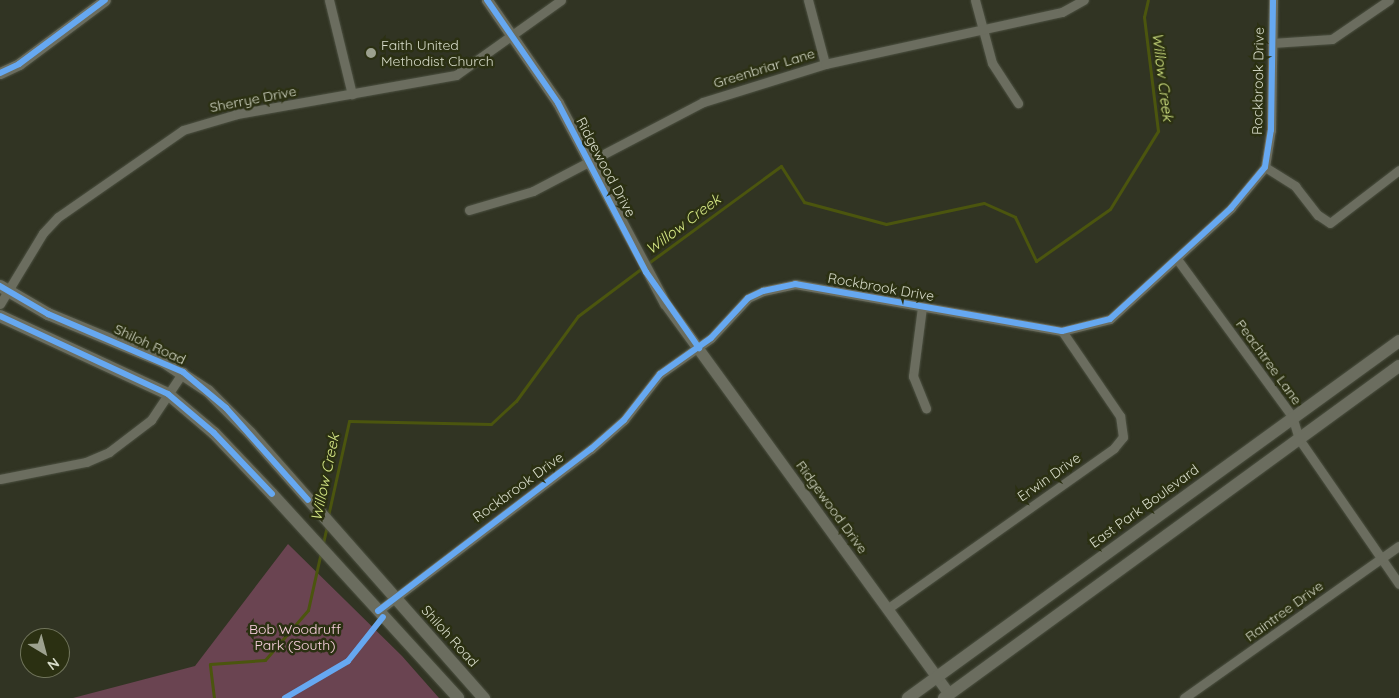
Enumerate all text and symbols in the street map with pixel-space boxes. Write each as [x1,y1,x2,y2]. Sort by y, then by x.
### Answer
street label: Rockbrook Drive [1249,27,1267,135]
water label: Willow Creek [1149,32,1177,122]
place label: Faith United Methodist Church [381,37,494,70]
street label: Greenbriar Lane [711,45,817,91]
marker: Faith United Methodist Church [365,47,377,59]
street label: Sherrye Drive [208,82,298,116]
street label: Ridgewood Drive [573,114,639,220]
water label: Willow Creek [642,190,724,258]
street label: Rockbrook Drive [826,269,936,305]
street label: Peachtree Lane [1232,316,1306,408]
street label: Shiloh Road [112,320,188,368]
water label: Willow Creek [307,432,343,522]
street label: Rockbrook Drive [469,448,567,526]
street label: Erwin Drive [1014,449,1084,505]
street label: Ridgewood Drive [793,457,871,557]
street label: East Park Boulevard [1086,461,1202,551]
street label: Raintree Drive [1242,577,1326,645]
street label: Shiloh Road [418,602,482,670]
park label: Bob Woodruff Park (South) [249,621,341,654]
north arrow [20,628,70,678]
text: N [44,654,63,674]

